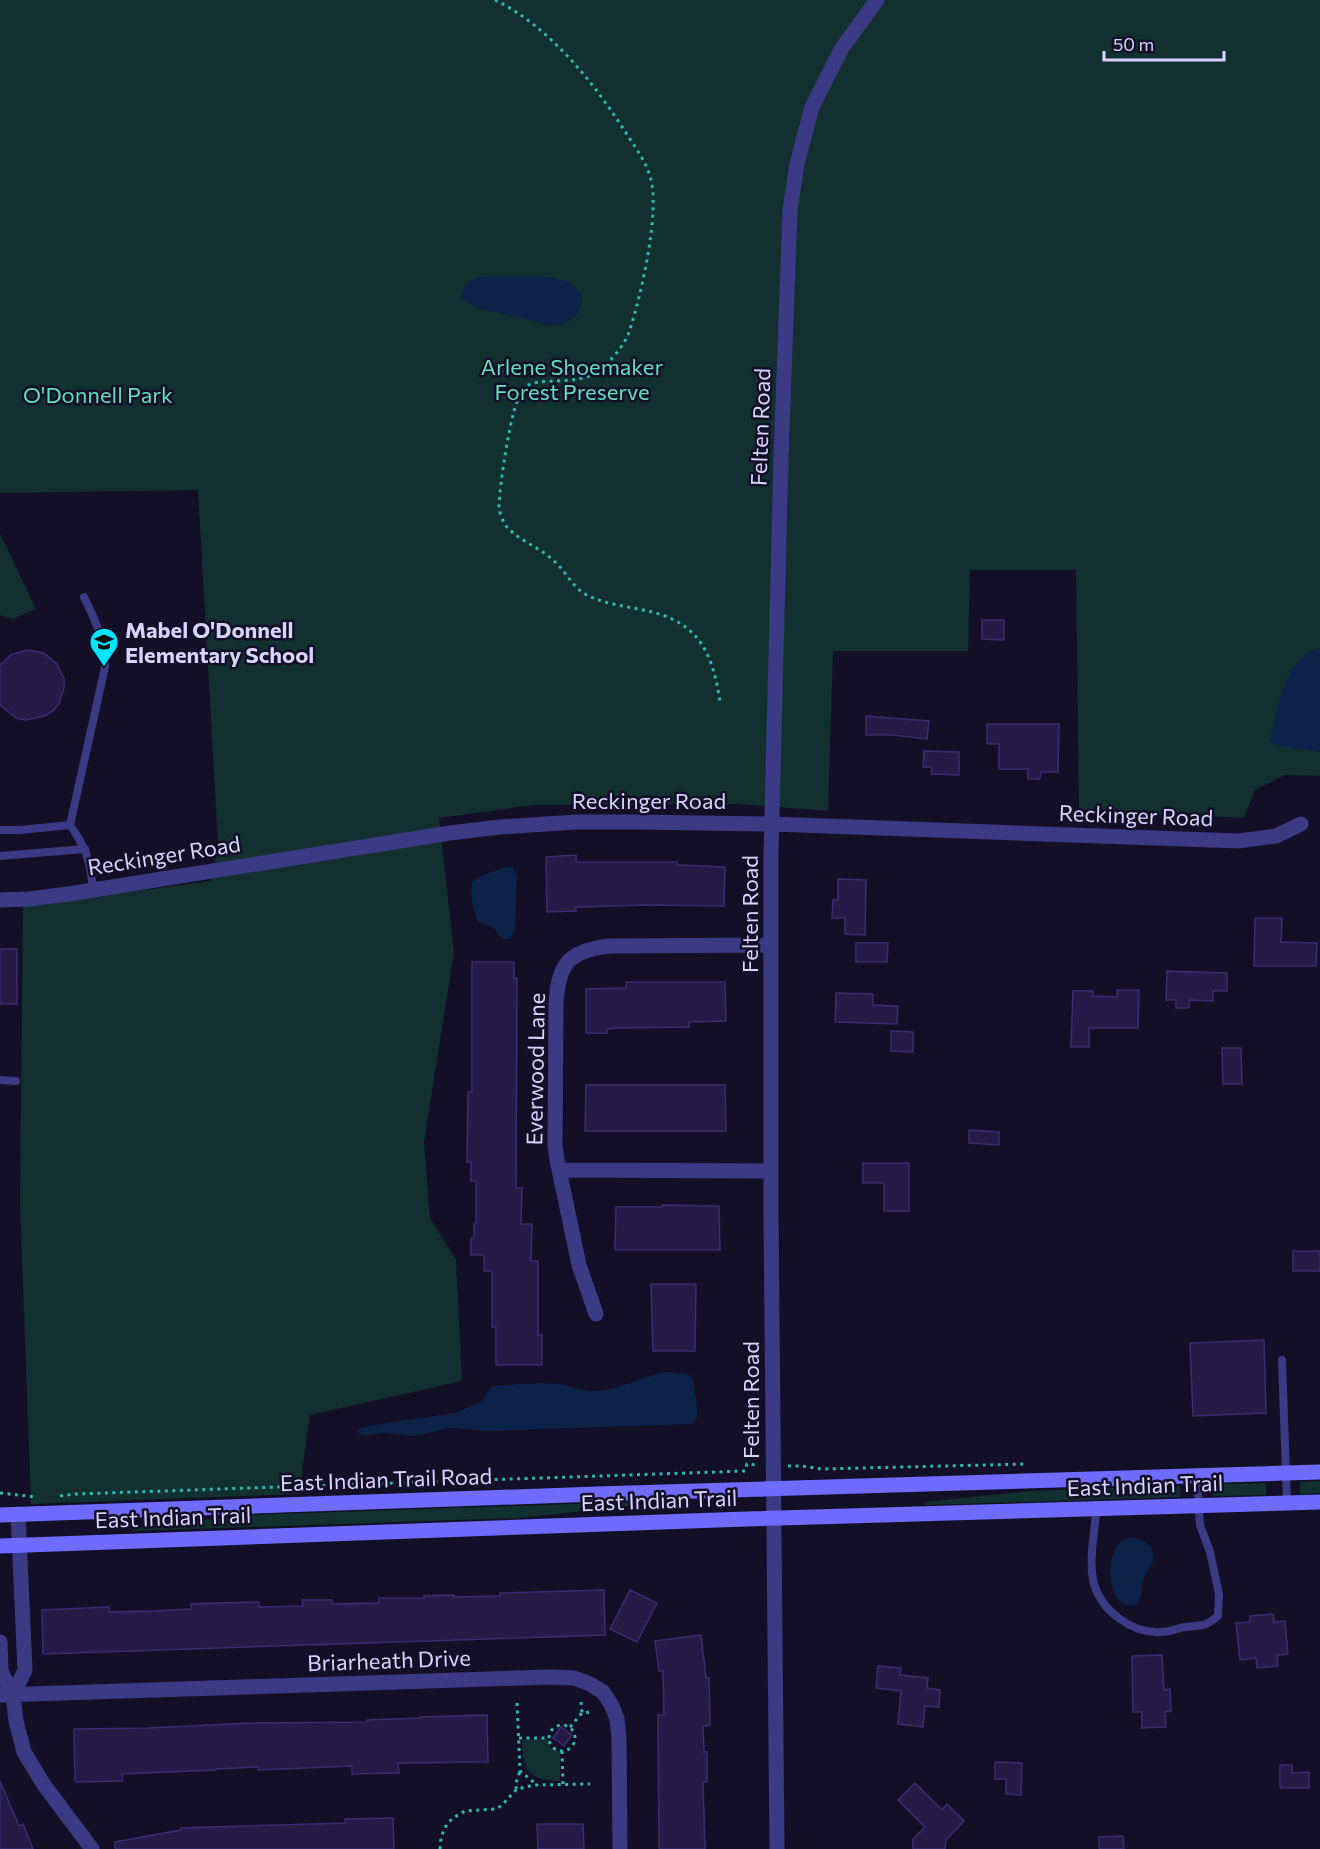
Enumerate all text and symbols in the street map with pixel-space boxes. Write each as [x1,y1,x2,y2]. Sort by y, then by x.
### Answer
scale bar [1104,24,1224,62]
text: 50 m [1113,33,1154,55]
park label: Arlene Shoemaker Forest Preserve [481,353,663,405]
street label: Felten Road [744,368,776,486]
park label: O'Donnell Park [23,381,173,408]
place label: Mabel O'Donnell Elementary School [125,616,314,668]
school or university icon: Mabel O'Donnell Elementary School [88,626,120,668]
street label: Reckinger Road [572,787,726,814]
street label: Reckinger Road [1058,799,1214,831]
street label: Reckinger Road [86,830,242,880]
street label: Felten Road [736,855,763,973]
street label: Everwood Lane [520,992,550,1146]
street label: Felten Road [737,1341,764,1459]
street label: East Indian Trail Road [279,1462,493,1496]
street label: East Indian Trail [1066,1469,1224,1501]
street label: East Indian Trail [580,1484,738,1516]
street label: East Indian Trail [94,1501,252,1533]
street label: Briarheath Drive [307,1644,471,1676]

